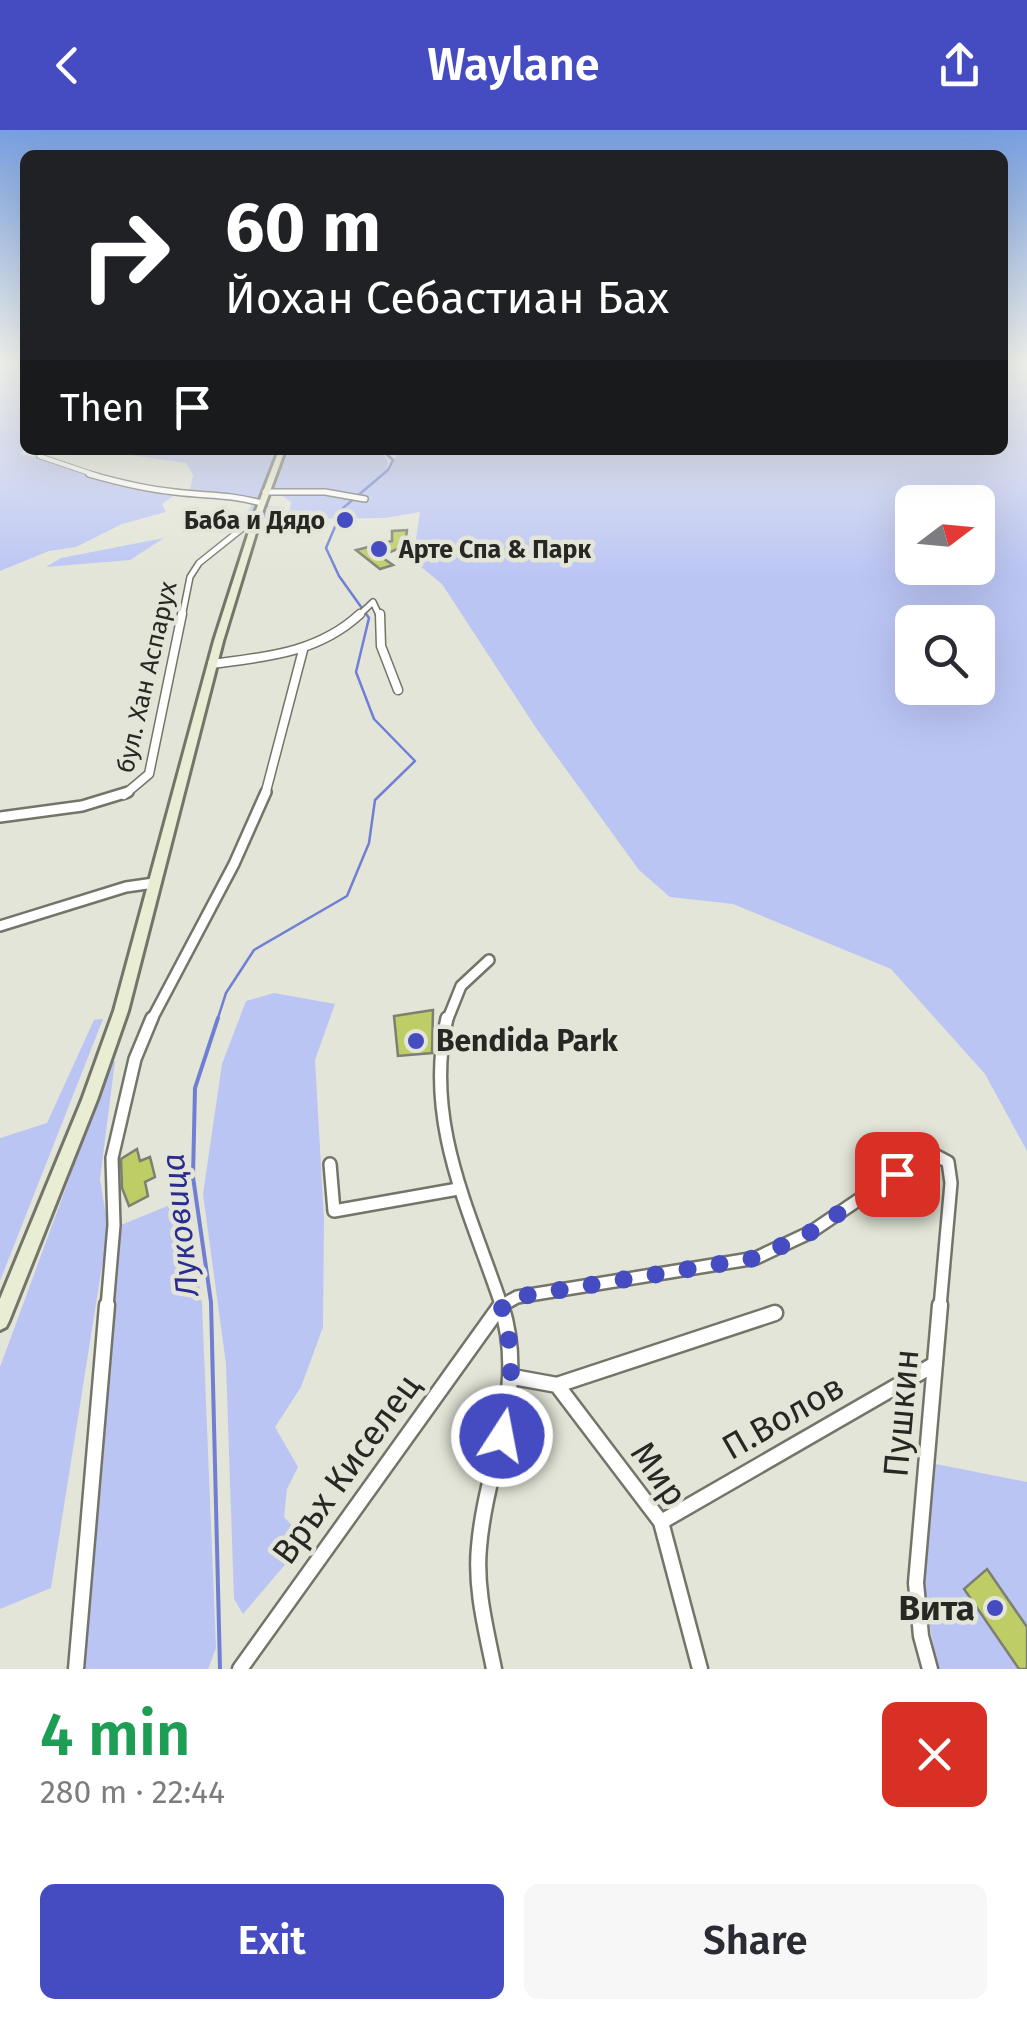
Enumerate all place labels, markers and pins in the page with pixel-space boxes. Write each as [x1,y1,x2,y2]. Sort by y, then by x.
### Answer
place label: Баба и Дядо [184,506,325,536]
marker: Баба и Дядо [334,509,356,531]
place label: Арте Спа & Парк [398,535,591,565]
marker: Арте Спа & Парк [368,538,390,560]
place label: Bendida Park [436,1023,618,1059]
marker: Bendida Park [405,1030,427,1052]
pin [855,1132,940,1217]
place label: Вита [898,1587,975,1629]
marker: Вита [984,1597,1006,1619]

